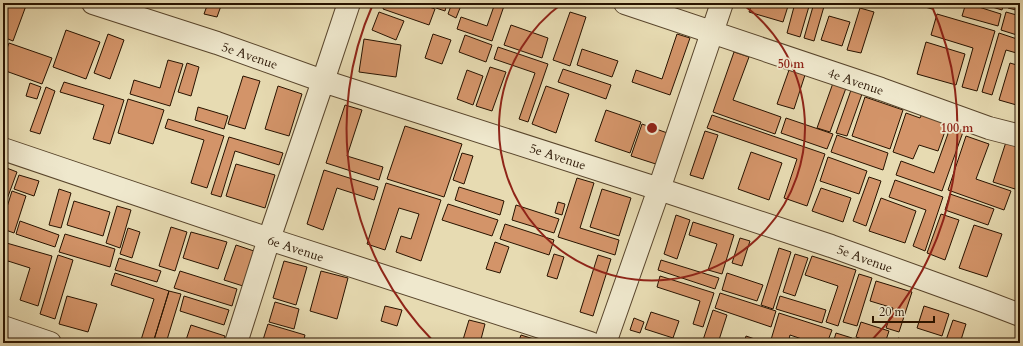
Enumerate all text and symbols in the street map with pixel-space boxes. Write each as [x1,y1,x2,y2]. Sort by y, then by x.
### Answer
street label: 5e Avenue [219,38,280,74]
text: 50 m [778,56,805,72]
street label: 4e Avenue [825,64,886,100]
text: 100 m [941,120,974,136]
centre of rings [645,121,659,135]
street label: 5e Avenue [527,139,588,175]
street label: 6e Avenue [265,231,326,267]
street label: 5e Avenue [834,241,895,277]
scale bar [873,298,934,324]
text: 20 m [879,304,906,320]

